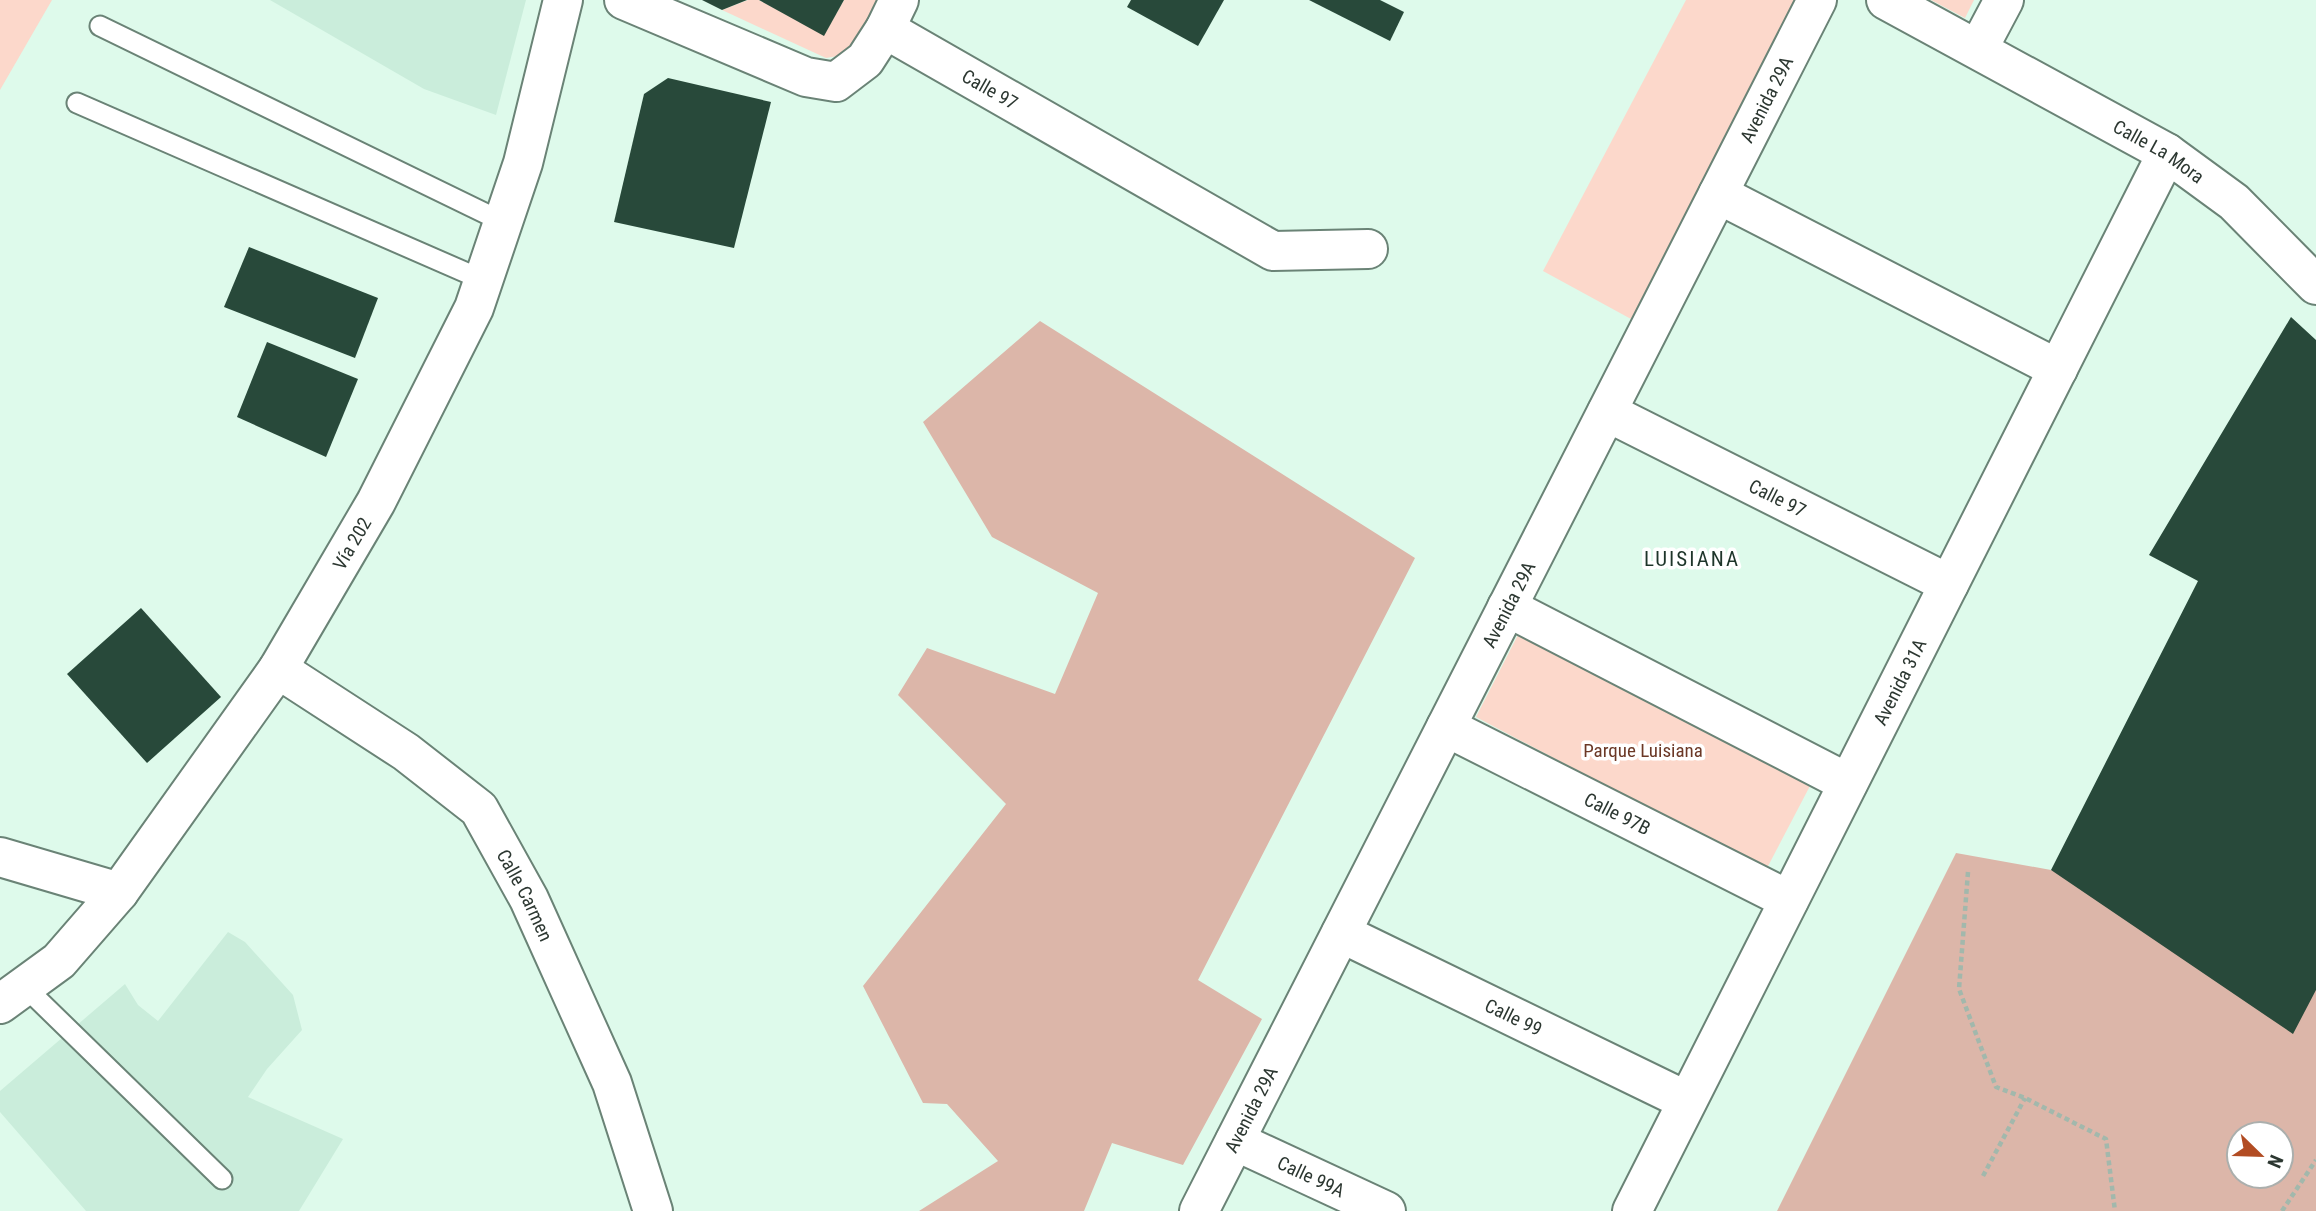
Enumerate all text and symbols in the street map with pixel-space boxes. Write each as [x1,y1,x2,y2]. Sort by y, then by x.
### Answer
street label: Avenida 29A [1735,52,1798,146]
street label: Calle 97 [958,64,1022,114]
street label: Calle La Mora [2109,114,2209,188]
street label: Calle 97 [1745,474,1810,522]
street label: Vía 202 [327,513,376,574]
district label: LUISIANA [1644,547,1740,571]
street label: Avenida 29A [1477,557,1540,651]
street label: Avenida 31A [1868,635,1931,729]
park label: Parque Luisiana [1583,739,1703,762]
street label: Calle 97B [1581,787,1654,840]
street label: Calle Carmen [492,845,558,945]
street label: Calle 99 [1481,993,1546,1040]
street label: Avenida 29A [1219,1062,1282,1156]
north arrow [2225,1120,2295,1190]
street label: Calle 99A [1274,1151,1349,1202]
text: N [2262,1152,2288,1171]

